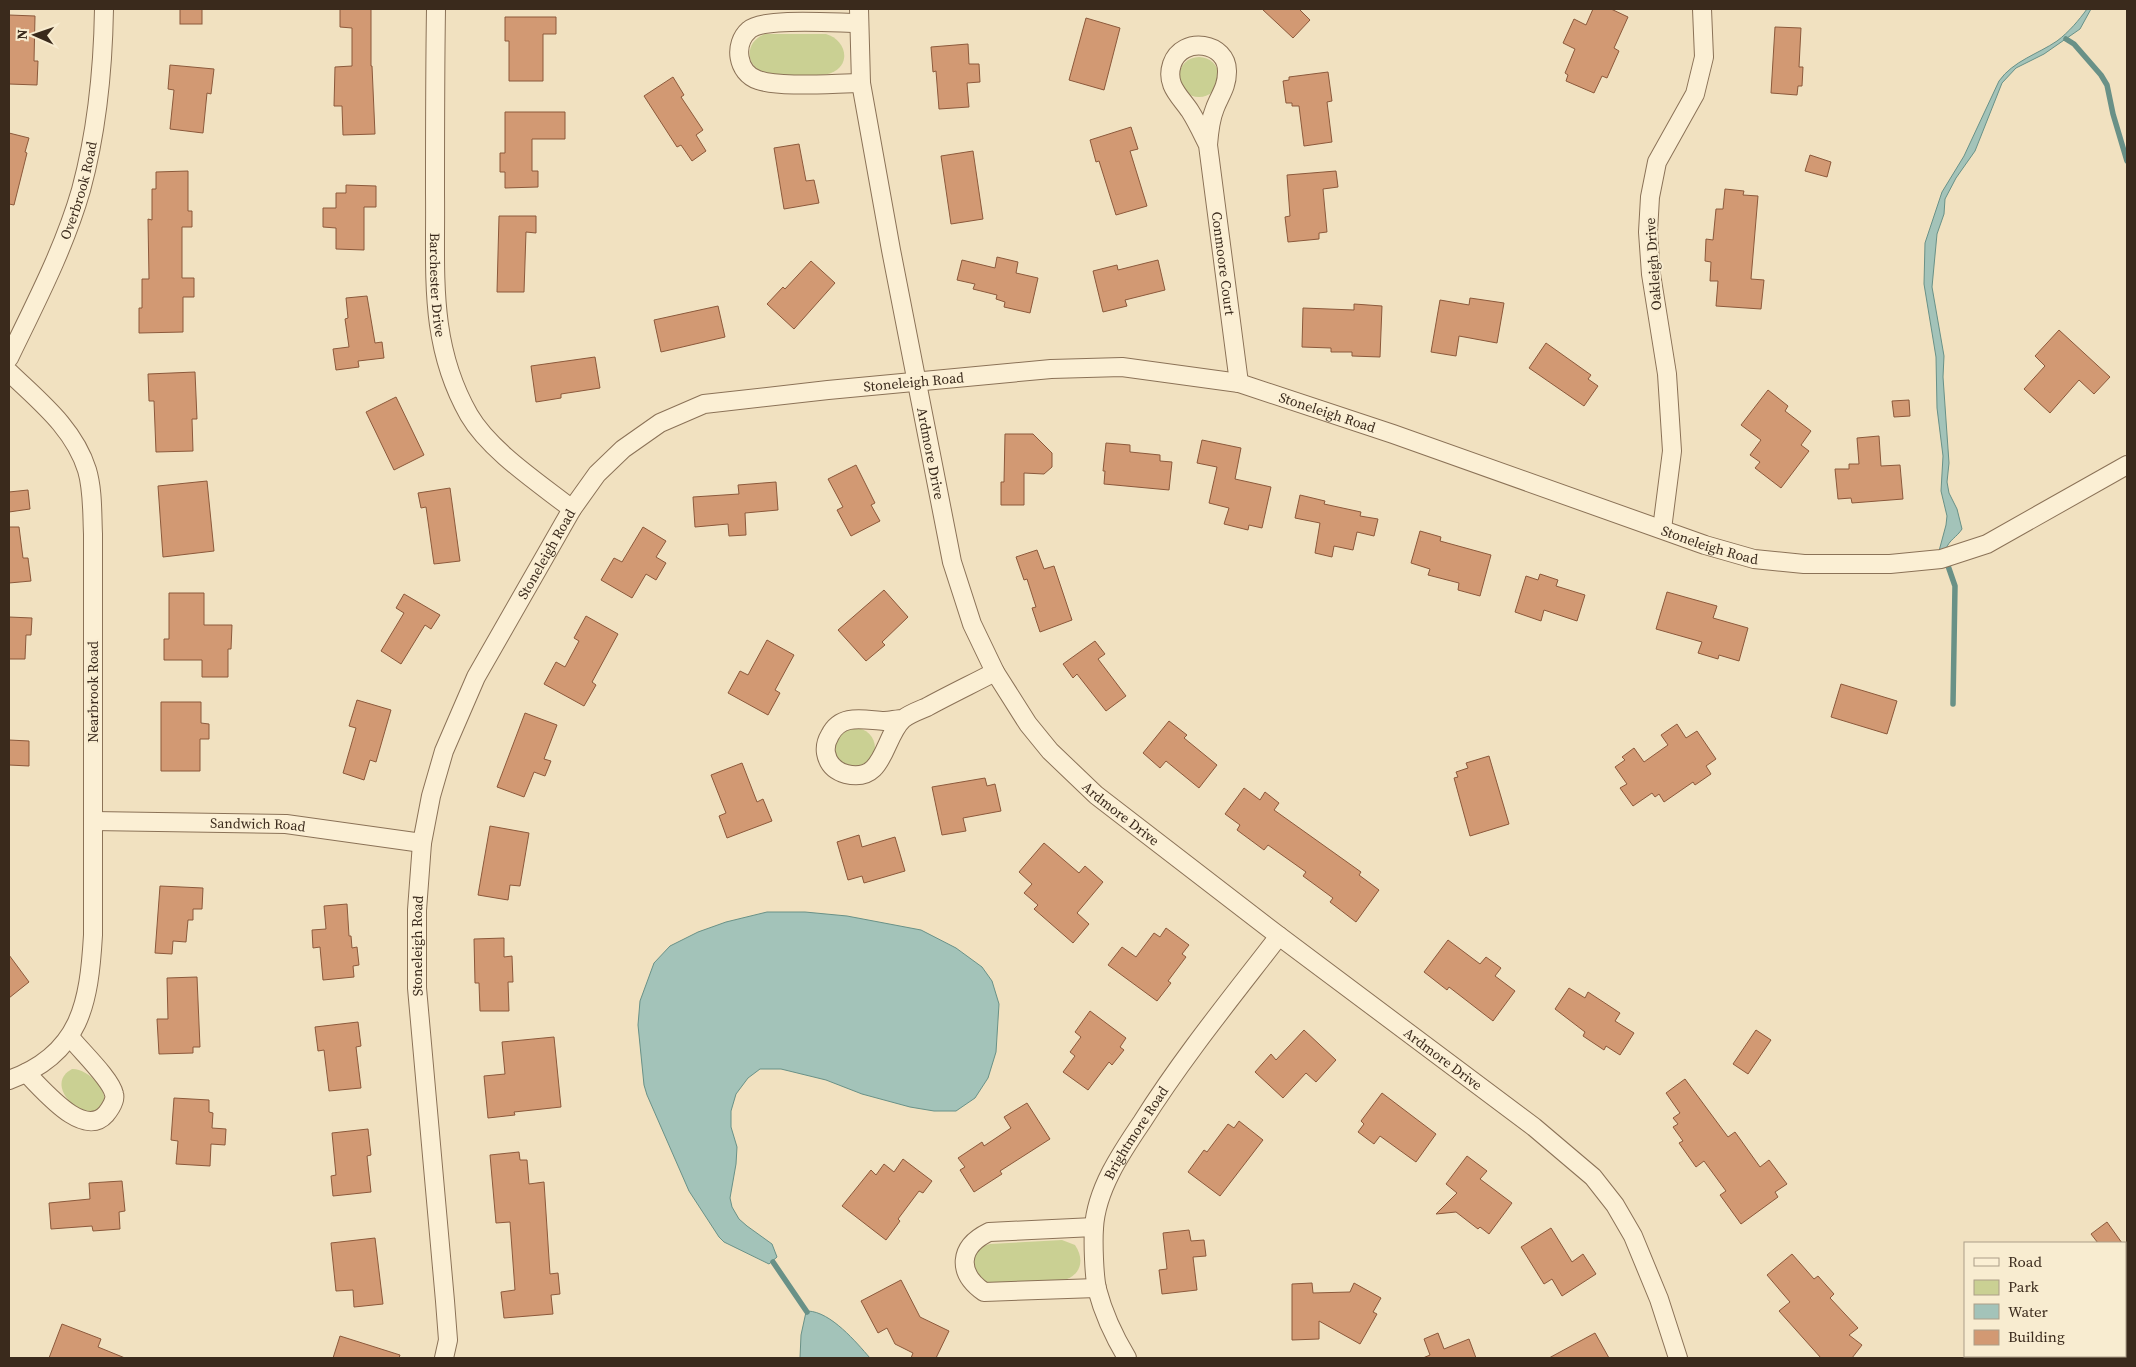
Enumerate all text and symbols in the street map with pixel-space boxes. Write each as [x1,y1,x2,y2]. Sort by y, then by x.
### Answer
north arrow [10,10,60,60]
text: N [12,29,32,40]
street label: Overbrook Road [55,140,102,243]
street label: Conmoore Court [1207,210,1240,317]
street label: Oakleigh Drive [1640,217,1666,311]
street label: Barchester Drive [425,233,451,339]
street label: Stoneleigh Road [863,367,965,397]
street label: Stoneleigh Road [1276,387,1378,438]
street label: Ardmore Drive [912,406,950,501]
street label: Stoneleigh Road [513,505,580,603]
street label: Stoneleigh Road [1659,520,1759,569]
street label: Nearbrook Road [83,641,103,743]
street label: Ardmore Drive [1078,777,1164,850]
street label: Sandwich Road [210,813,307,837]
street label: Stoneleigh Road [407,895,428,997]
street label: Ardmore Drive [1400,1023,1486,1095]
street label: Brightmore Road [1099,1082,1173,1183]
legend [1964,1242,2126,1357]
text: Road [2008,1251,2042,1272]
text: Park [2008,1276,2040,1297]
text: Water [2008,1301,2049,1322]
text: Building [2008,1326,2065,1347]

